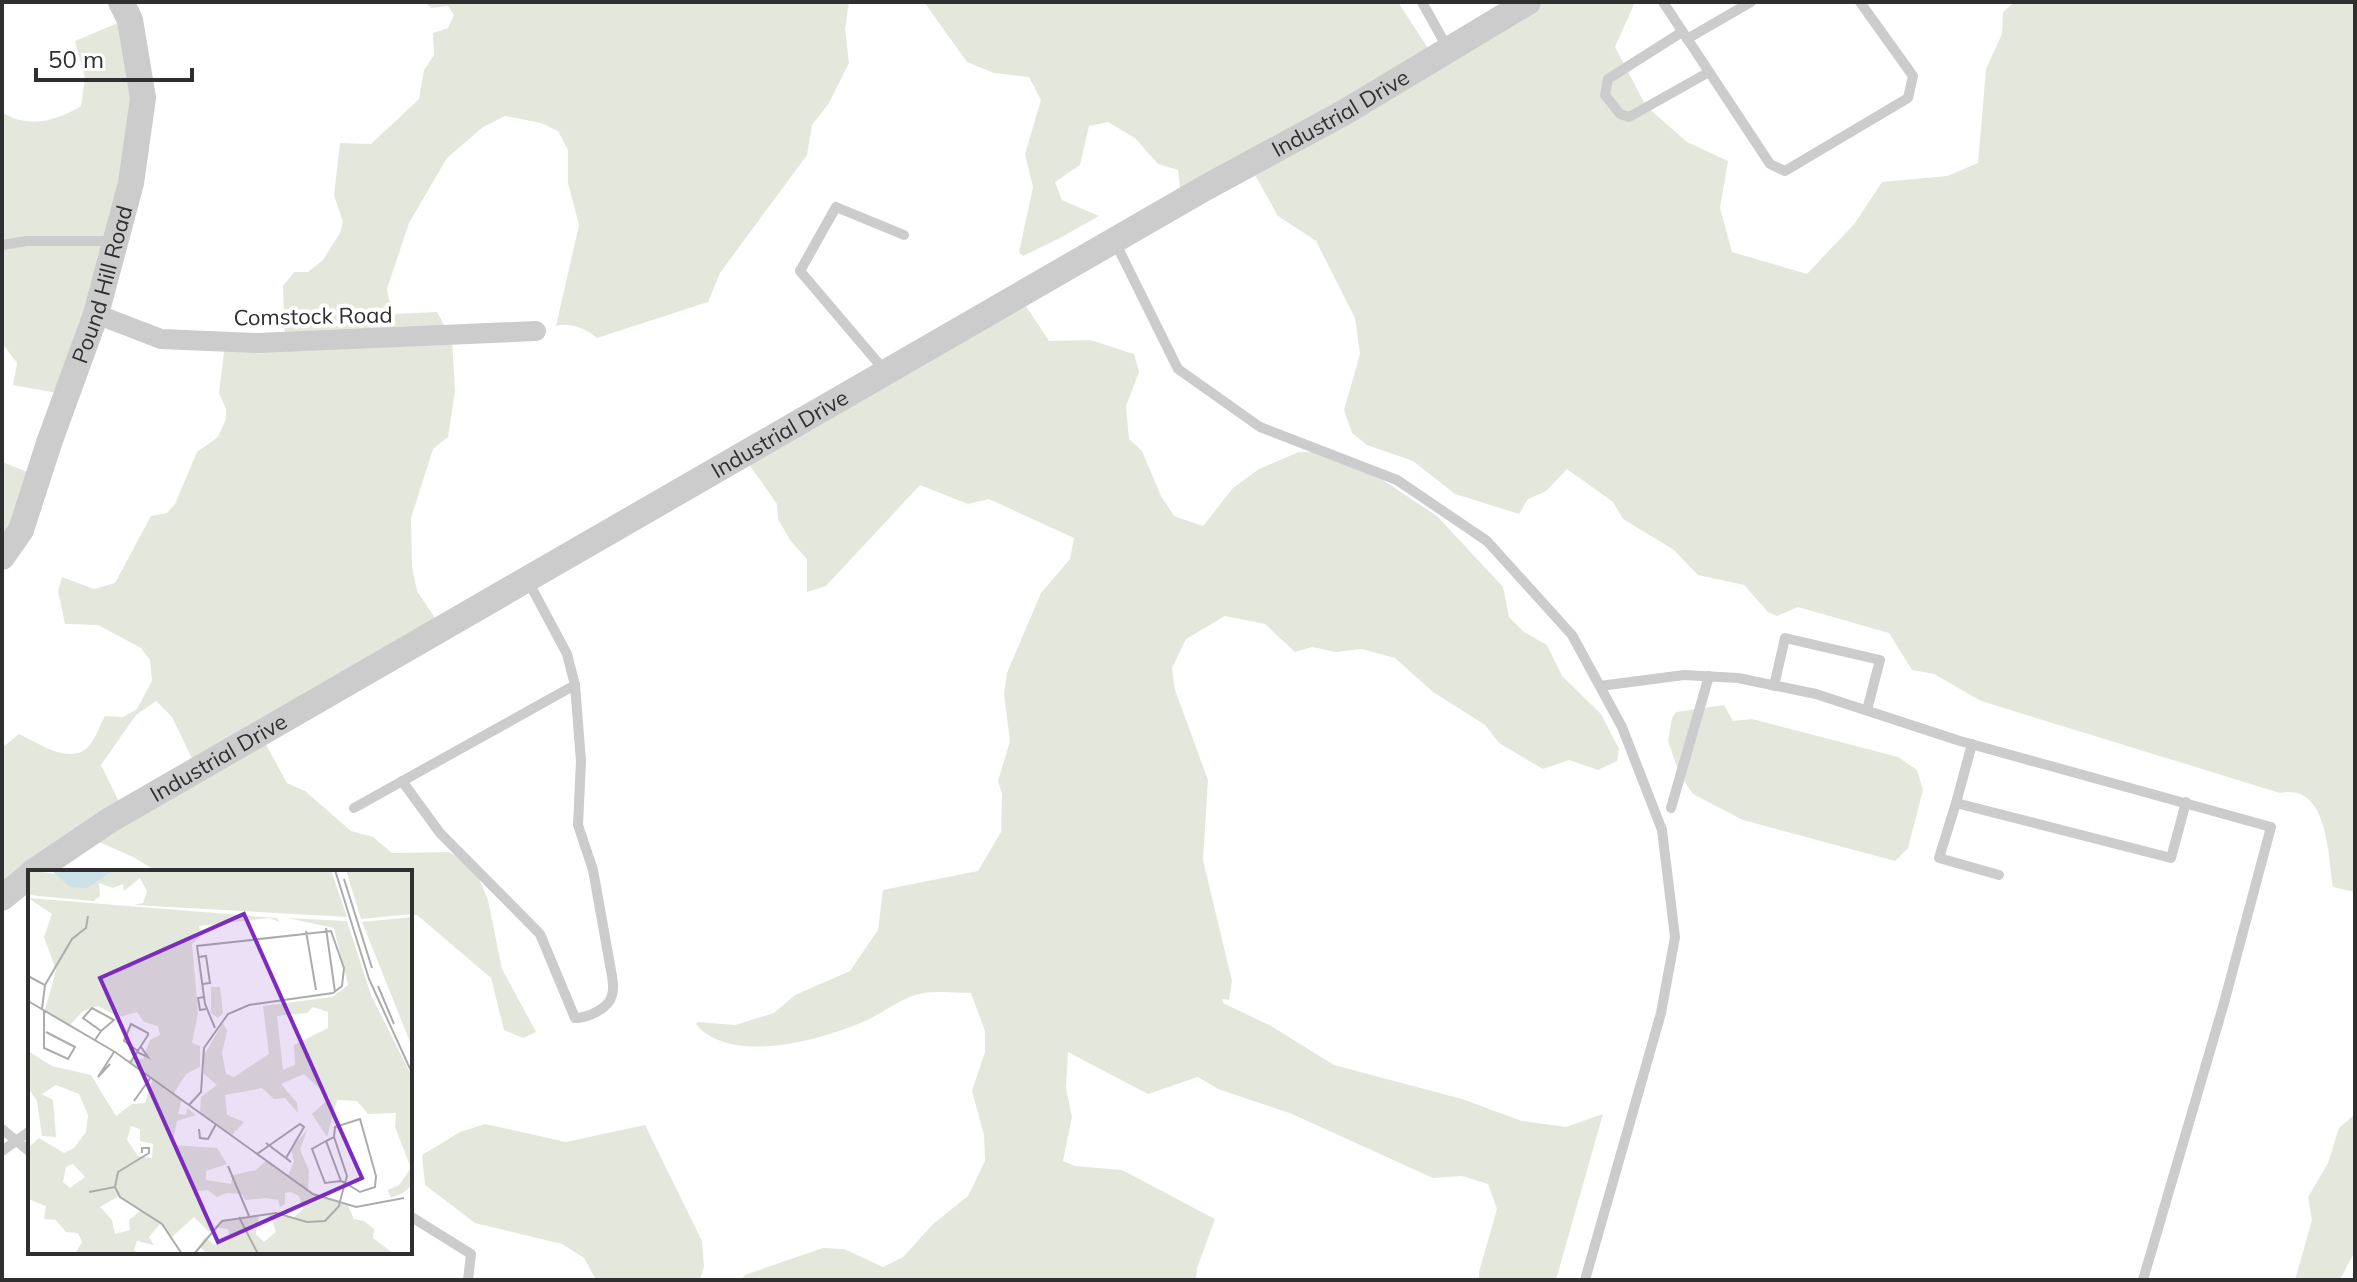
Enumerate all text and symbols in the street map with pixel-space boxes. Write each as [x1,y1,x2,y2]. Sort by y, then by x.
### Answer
scale bar [36,32,192,82]
text: 50 m [48,44,104,74]
street label: Industrial Drive [1267,63,1414,163]
street label: Pound Hill Road [65,202,138,367]
street label: Comstock Road [233,301,393,331]
street label: Industrial Drive [706,383,853,484]
street label: Industrial Drive [145,707,292,808]
inset map [28,870,412,1254]

